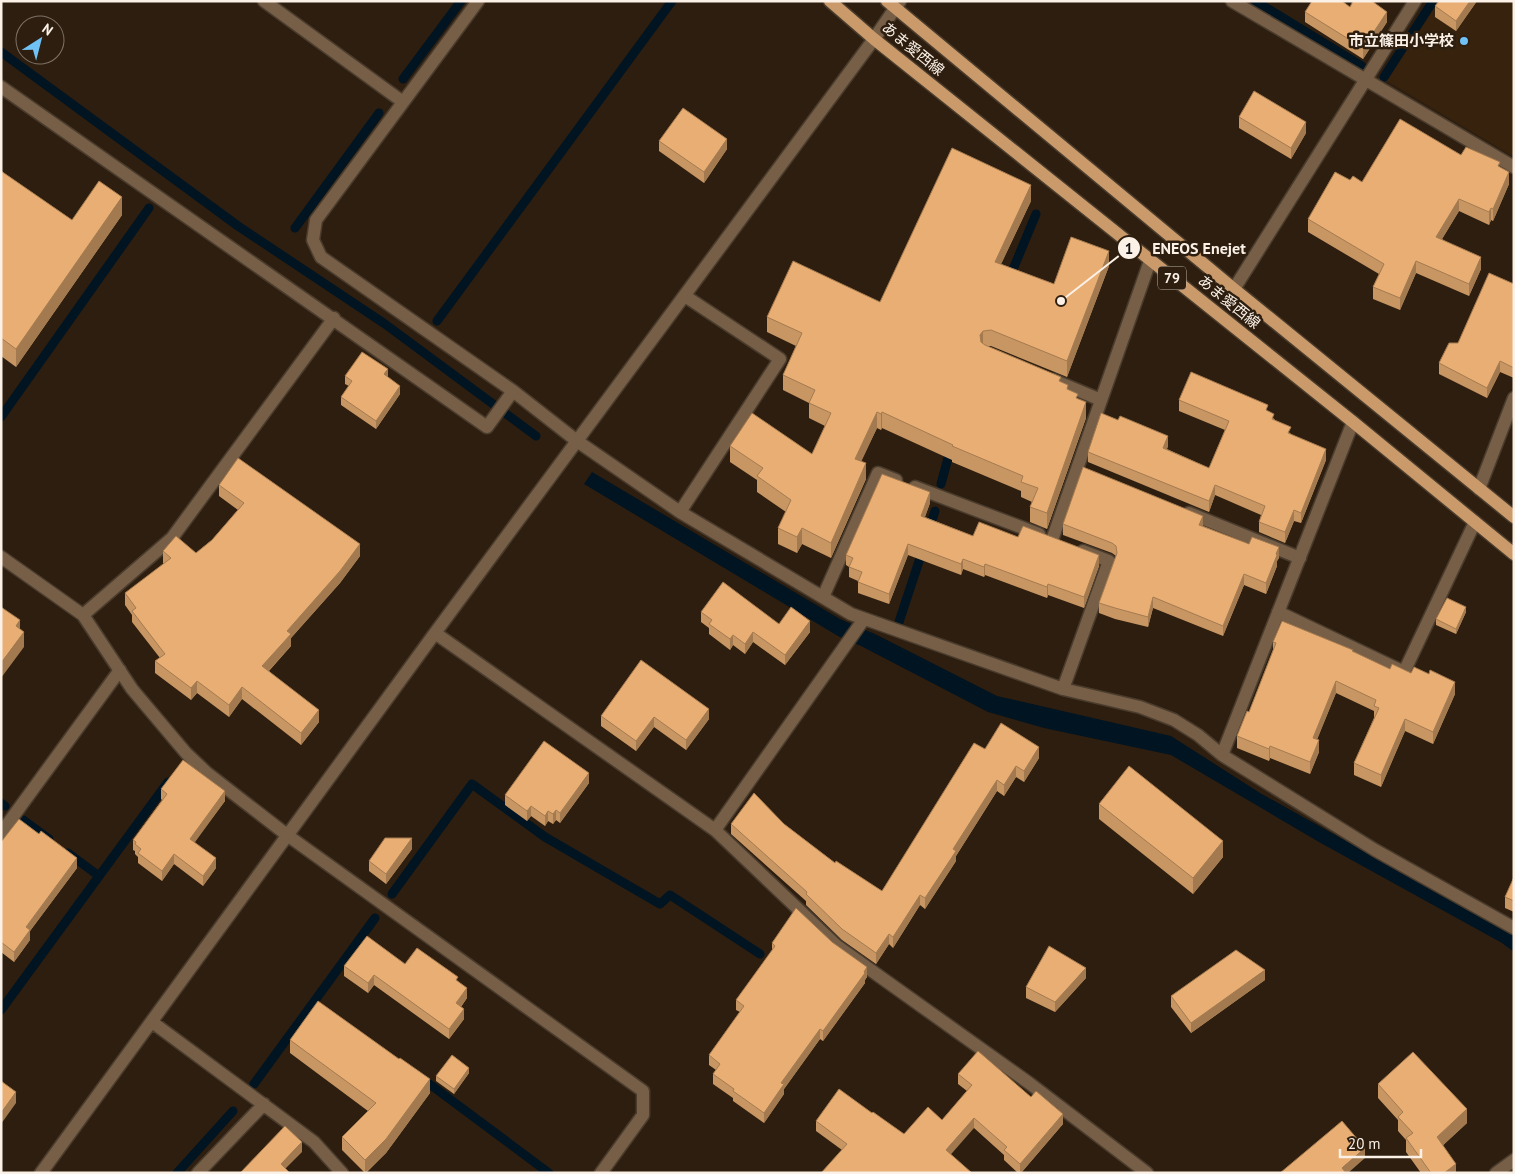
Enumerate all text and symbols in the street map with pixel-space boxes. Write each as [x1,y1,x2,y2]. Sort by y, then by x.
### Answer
north arrow [15,15,65,65]
street label: あま愛西線 [878,18,948,80]
text: N [39,19,57,39]
place label: 市立篠田小学校 [1349,31,1454,50]
marker: 市立篠田小学校 [1458,35,1470,47]
callout: ENEOS Enejet [1117,233,1255,264]
text: ENEOS Enejet [1152,238,1246,258]
text: 1 [1125,239,1133,258]
road number: 79 [1158,266,1186,290]
street label: あま愛西線 [1194,271,1264,333]
scale bar [1340,1126,1421,1158]
text: 20 m [1348,1134,1381,1153]

